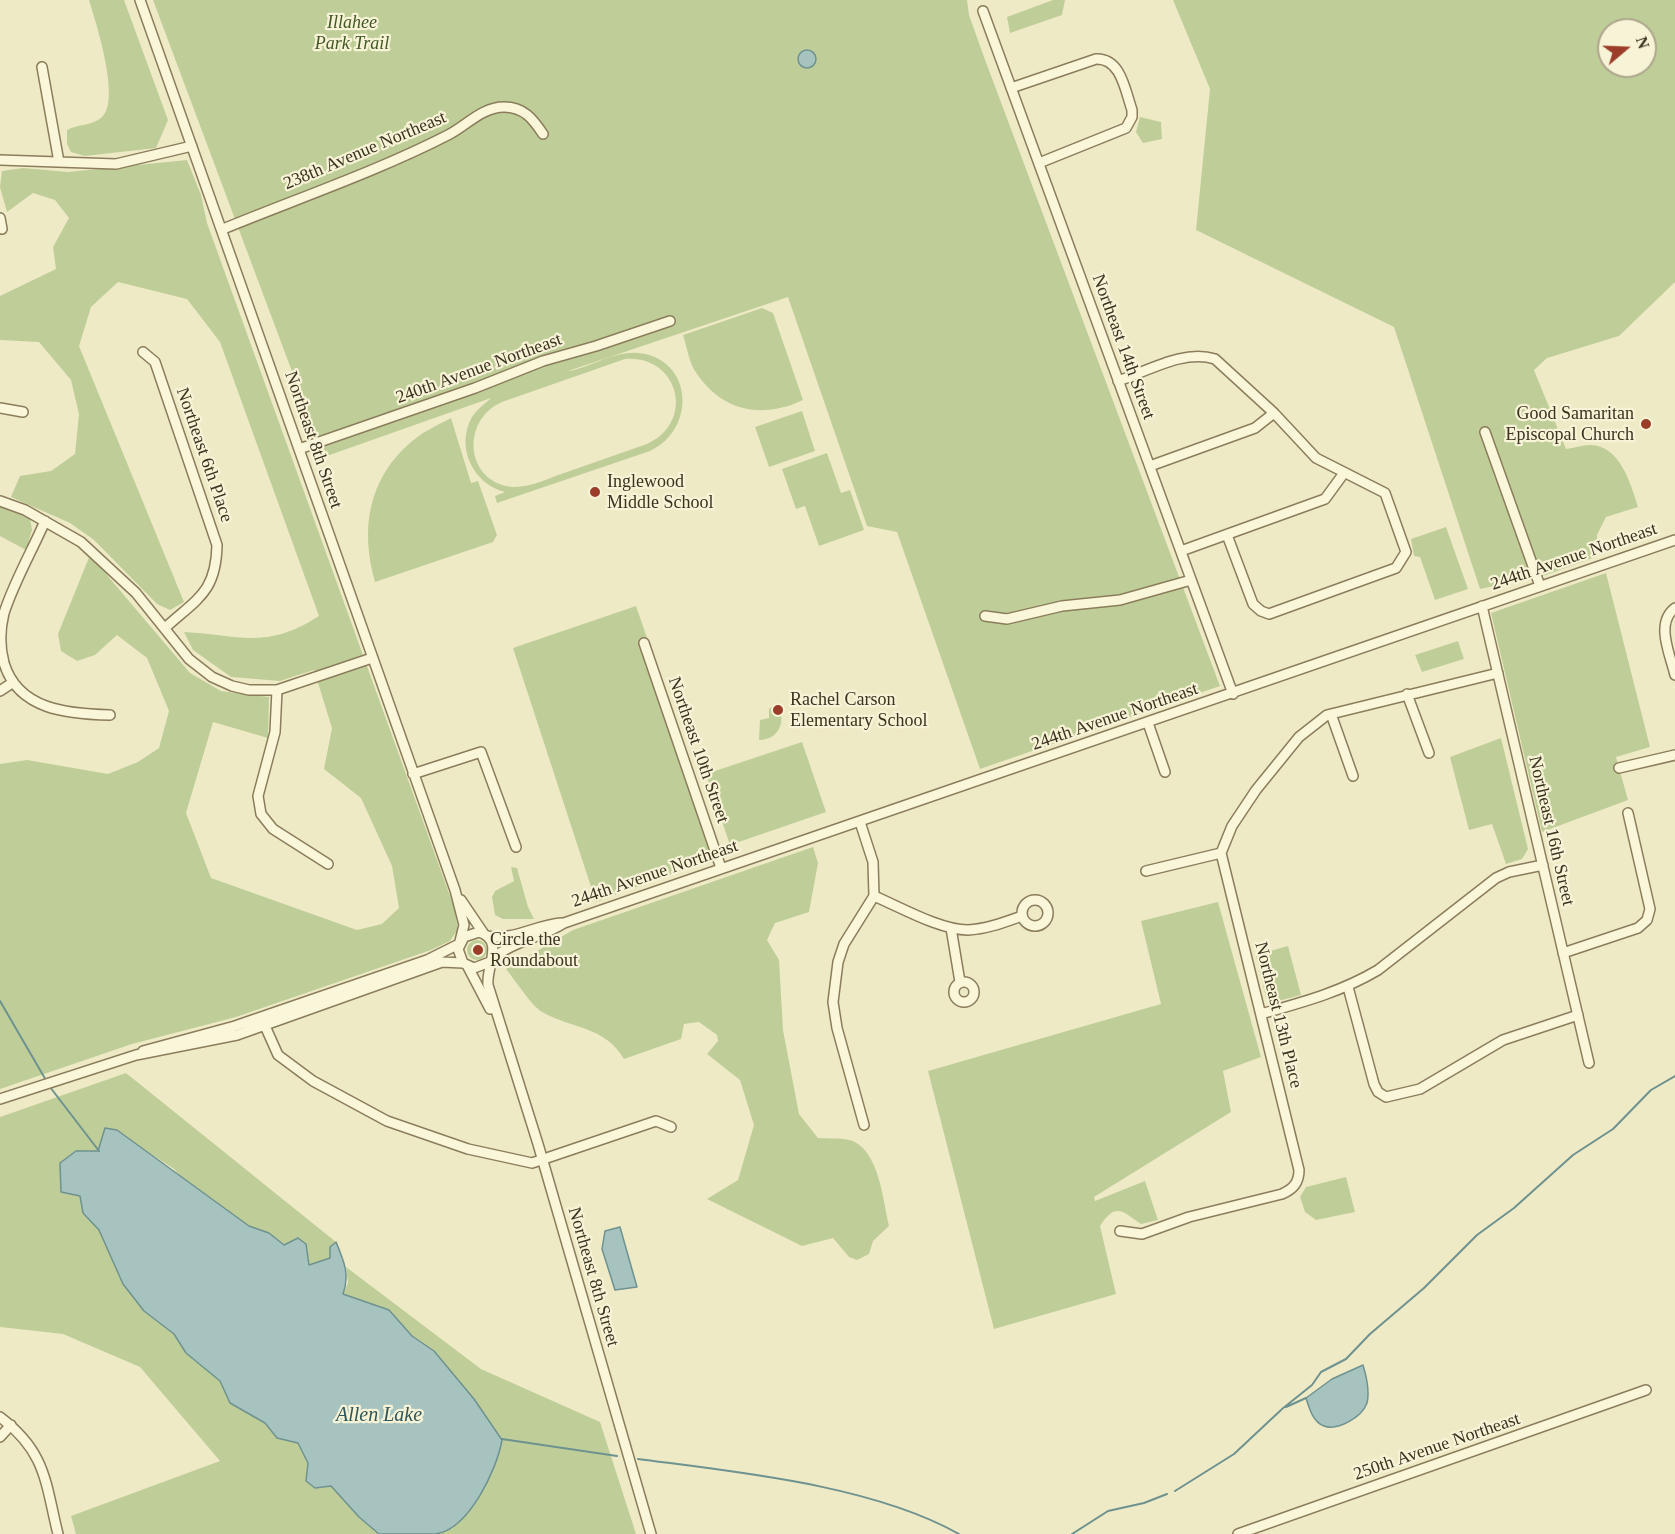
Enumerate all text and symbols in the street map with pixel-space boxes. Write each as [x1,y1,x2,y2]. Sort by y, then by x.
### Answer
park label: Illahee Park Trail [315,12,389,54]
north arrow [1597,18,1657,78]
text: N [1633,34,1653,51]
street label: 238th Avenue Northeast [280,107,450,195]
street label: Northeast 14th Street [1087,271,1159,423]
street label: 240th Avenue Northeast [393,329,565,409]
street label: Northeast 8th Street [279,368,347,512]
street label: Northeast 6th Place [171,385,237,525]
place label: Good Samaritan Episcopal Church [1506,403,1634,446]
marker: Good Samaritan Episcopal Church [1639,417,1653,431]
place label: Inglewood Middle School [607,471,713,514]
marker: Inglewood Middle School [588,485,602,499]
street label: 244th Avenue Northeast [1488,518,1660,596]
street label: Northeast 10th Street [663,674,733,826]
street label: 244th Avenue Northeast [1029,678,1201,756]
place label: Rachel Carson Elementary School [790,689,927,732]
marker: Rachel Carson Elementary School [771,703,785,717]
street label: Northeast 16th Street [1523,754,1579,908]
street label: 244th Avenue Northeast [569,835,741,913]
place label: Circle the Roundabout [490,929,578,972]
street label: Northeast 13th Place [1249,940,1307,1090]
marker: Circle the Roundabout [471,943,485,957]
street label: Northeast 8th Street [563,1205,623,1349]
water label: Allen Lake [336,1404,422,1428]
street label: 250th Avenue Northeast [1351,1408,1523,1486]

